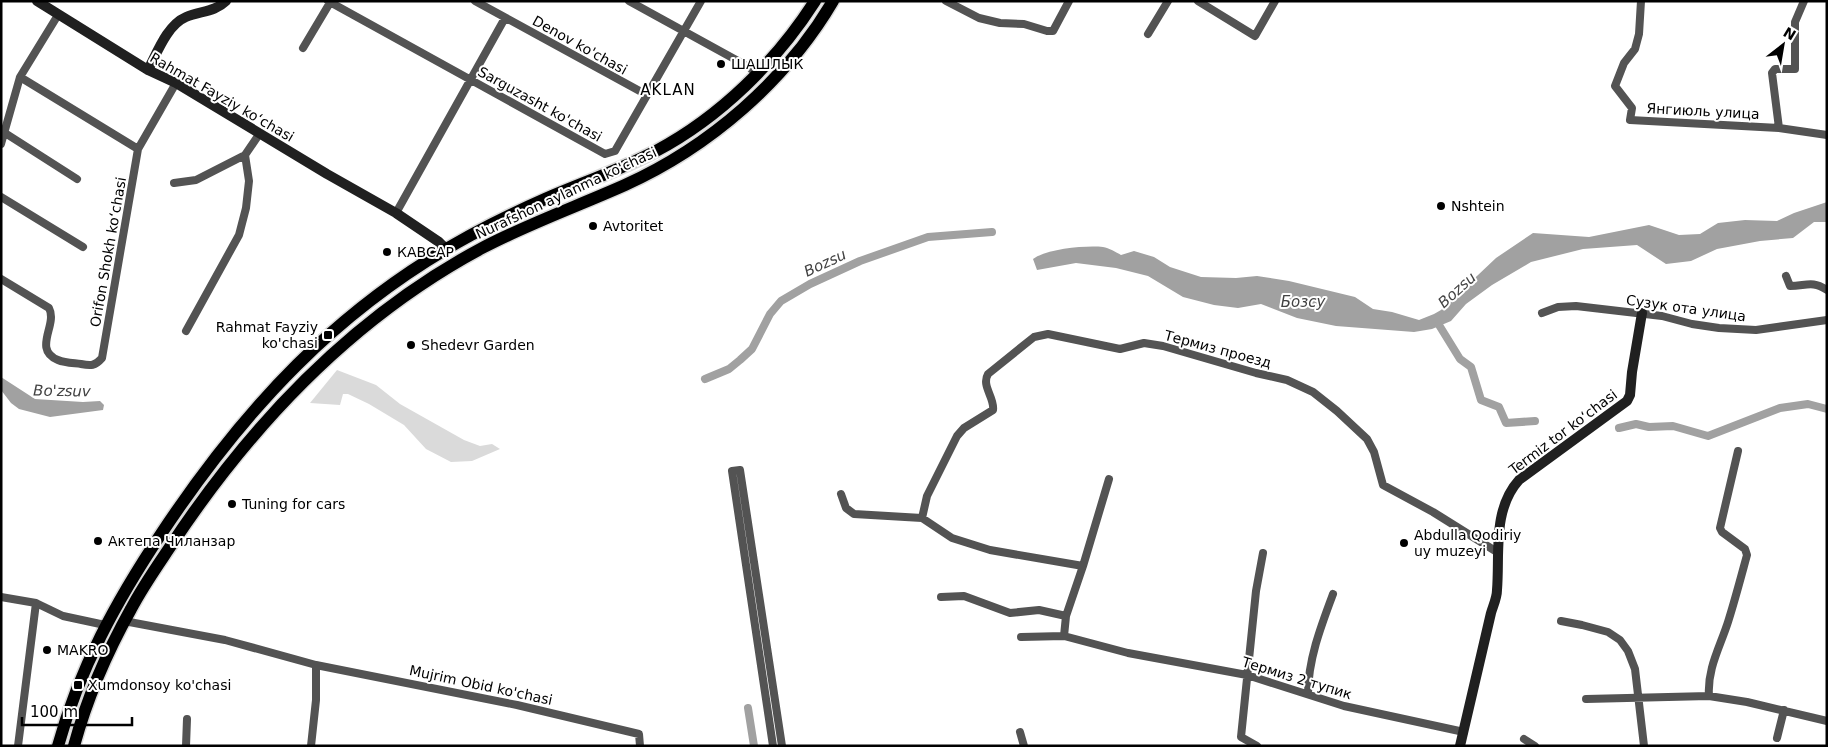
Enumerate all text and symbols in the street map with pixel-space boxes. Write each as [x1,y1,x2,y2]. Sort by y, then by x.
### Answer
street label: Denov ko'chasi [530,12,630,78]
north arrow [1758,20,1808,70]
text: N [1781,24,1799,44]
street label: Rahmat Fayziy koʻchasi [147,49,297,145]
place label: ШАШЛЫК [731,56,803,72]
marker: ШАШЛЫК [715,58,727,70]
street label: Sarguzasht ko'chasi [475,63,605,145]
district label: AKLAN [640,81,696,99]
street label: Янгиюль улица [1646,100,1760,122]
street label: Nurafshon aylanma ko'chasi [473,144,659,242]
street label: Orifon Shokh koʻchasi [87,176,129,328]
place label: Nshtein [1451,198,1505,214]
marker: Nshtein [1435,200,1447,212]
place label: Avtoritet [603,218,664,234]
marker: Avtoritet [587,220,599,232]
place label: КАВСАР [397,244,454,260]
water label: Bozsu [801,245,849,281]
marker: КАВСАР [381,246,393,258]
water label: Bozsu [1434,268,1480,312]
street label: Сузук ота улица [1625,292,1747,324]
water label: Бозсу [1281,293,1326,311]
place label: Rahmat Fayziy ko'chasi [216,319,318,351]
street label: Термиз проезд [1162,327,1273,371]
marker: Rahmat Fayziy ko'chasi [322,329,334,341]
place label: Shedevr Garden [421,337,535,353]
marker: Shedevr Garden [405,339,417,351]
water label: Bo'zsuv [33,381,92,401]
street label: Termiz tor koʻchasi [1505,386,1620,478]
place label: Tuning for cars [241,496,345,512]
marker: Tuning for cars [226,498,238,510]
place label: Abdulla Qodiriy uy muzeyi [1414,527,1521,559]
place label: Актепа Чиланзар [108,533,235,549]
marker: Актепа Чиланзар [92,535,104,547]
marker: Abdulla Qodiriy uy muzeyi [1398,537,1410,549]
place label: MAKRO [57,642,109,658]
marker: MAKRO [41,644,53,656]
street label: Термиз 2 тупик [1239,653,1354,702]
street label: Mujrim Obid ko'chasi [408,662,554,708]
place label: Xumdonsoy ko'chasi [88,677,231,693]
marker: Xumdonsoy ko'chasi [72,679,84,691]
scale bar [22,694,132,726]
text: 100 m [30,703,78,721]

